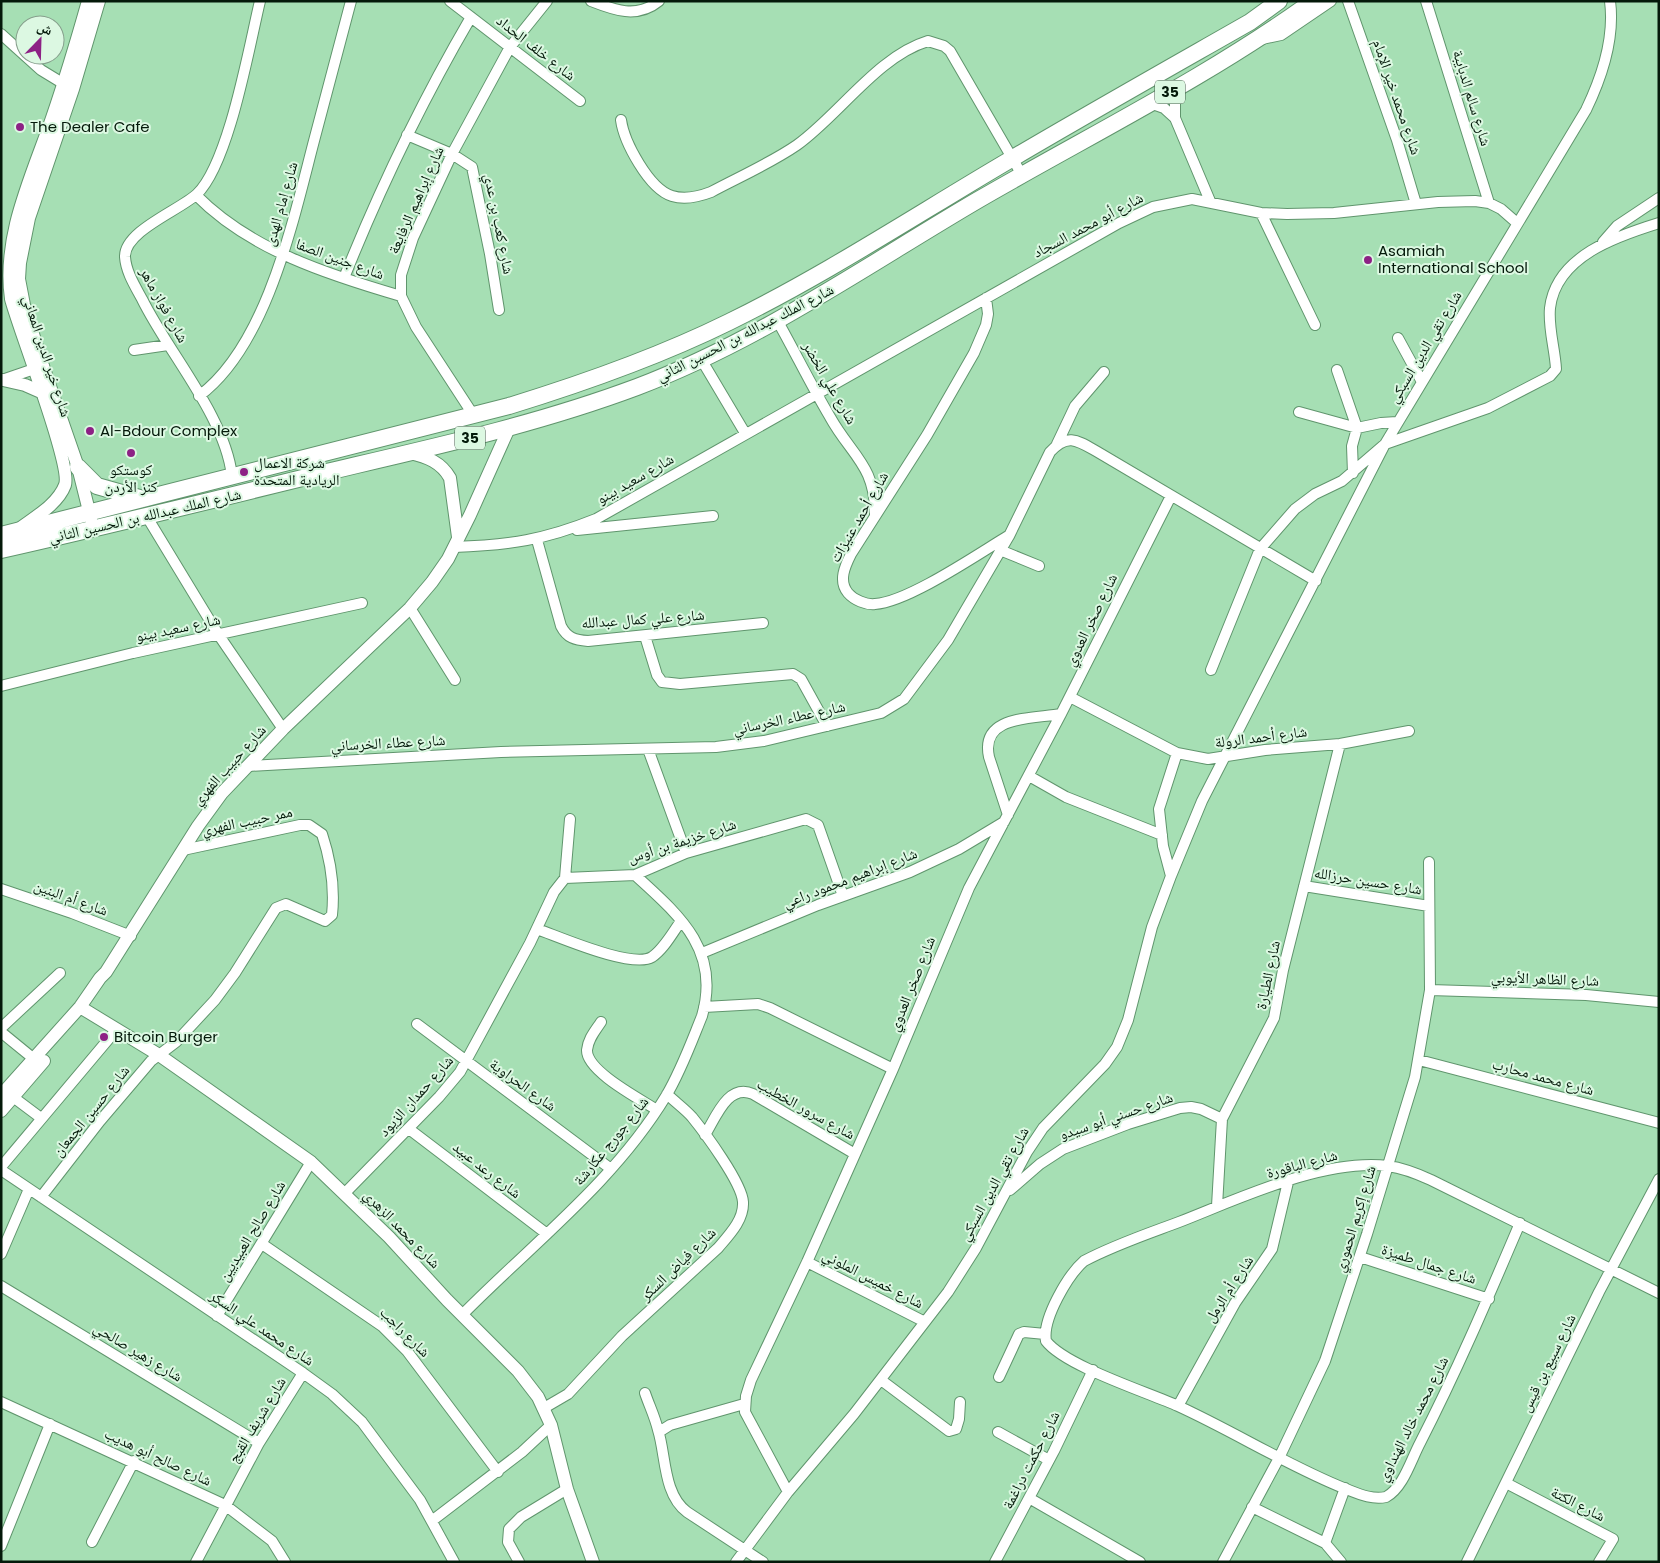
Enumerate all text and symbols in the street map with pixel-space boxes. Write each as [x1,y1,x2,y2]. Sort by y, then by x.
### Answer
street label: شارع خلف الحداد [492,10,581,85]
north arrow [15,15,65,65]
text: ش [34,16,56,40]
street label: شارع محمد خير الإمام [1368,36,1427,158]
street label: شارع سالم الدبايبة [1448,47,1497,149]
road number: 35 [1155,80,1185,104]
place label: The Dealer Cafe [30,116,150,137]
marker: The Dealer Cafe [14,121,26,133]
street label: شارع إبراهيم الرفايعة [382,143,449,257]
street label: شارع إمام الهدى [258,159,303,249]
street label: شارع كعب بن عدي [478,172,520,276]
street label: شارع أبو محمد السجاد [1029,187,1147,262]
street label: شارع جنين الصفا [293,233,387,284]
place label: Asamiah International School [1378,240,1528,278]
marker: Asamiah International School [1362,254,1374,266]
street label: شارع فواز ماهر [135,262,194,346]
street label: شارع الملك عبدالله بن الحسين الثاني [652,279,838,388]
street label: شارع تقي الدين السبكي [1383,286,1468,408]
street label: شارع خير الدين المعاني [16,292,77,420]
street label: شارع علي الخضر [796,337,863,429]
place label: Al-Bdour Complex [100,420,237,441]
marker: Al-Bdour Complex [84,425,96,437]
road number: 35 [455,426,485,449]
marker: كوستكو كنز الأردن [125,447,137,459]
street label: شارع سعيد بينو [592,448,677,509]
place label: شركة الاعمال الريادية المتحدة [254,452,339,490]
place label: كوستكو كنز الأردن [105,459,157,497]
marker: شركة الاعمال الريادية المتحدة [238,466,250,478]
street label: شارع أحمد عنيزات [824,467,893,566]
street label: شارع الملك عبدالله بن الحسين الثاني [47,483,244,550]
street label: شارع صخر العدوي [1059,570,1124,670]
street label: شارع علي كمال عبدالله [581,604,706,635]
street label: شارع سعيد بينو [134,608,222,647]
street label: شارع عطاء الخرساني [731,695,848,741]
street label: شارع حبيب الفهري [187,720,272,811]
street label: شارع أحمد الرولة [1214,720,1308,753]
street label: شارع عطاء الخرساني [330,729,446,758]
street label: ممر حبيب الفهري [200,801,295,842]
street label: شارع خزيمة بن أوس [625,813,739,868]
street label: شارع إبراهيم محمود راعي [780,842,921,915]
street label: شارع حسين حرزالله [1313,862,1424,899]
street label: شارع أم البنين [31,874,111,921]
street label: شارع صخر العدوي [883,933,942,1035]
street label: شارع الطيارة [1250,938,1285,1011]
street label: شارع الظاهر الأيوبي [1491,966,1600,993]
place label: Bitcoin Burger [114,1026,218,1047]
marker: Bitcoin Burger [98,1031,110,1043]
street label: شارع حمدان الزيود [373,1050,458,1141]
street label: شارع الحراوية [486,1053,561,1116]
street label: شارع محمد محارب [1490,1053,1597,1100]
street label: شارع حسين الجمعان [47,1060,134,1161]
street label: شارع سرور الخطيب [753,1073,859,1144]
street label: شارع حسني أبو سيدو [1056,1086,1176,1147]
street label: شارع جورج عكارشة [568,1092,653,1190]
street label: شارع تقي الدين السبكي [953,1123,1035,1246]
street label: شارع رعد عبيد [449,1136,526,1203]
street label: شارع الباقورة [1264,1144,1340,1183]
street label: شارع إكريم الحموري [1328,1163,1382,1275]
street label: شارع صالح العبيديين [213,1176,290,1285]
street label: شارع محمد الزهري [358,1185,446,1274]
street label: شارع فياض السكر [634,1222,720,1306]
street label: شارع جمال طميزة [1379,1238,1479,1289]
street label: شارع خميس الملوني [818,1244,928,1315]
street label: شارع أم الرمل [1199,1251,1258,1326]
street label: شارع محمد علي السكر [204,1284,319,1372]
street label: شارع راجب [375,1302,435,1362]
street label: شارع سبيع بن قيس [1515,1310,1581,1416]
street label: شارع زهير صالحي [89,1317,187,1388]
street label: شارع محمد خالد الهنداوي [1372,1352,1455,1486]
street label: شارع شريف القبج [223,1373,291,1467]
street label: شارع حكمت دراغمة [997,1407,1064,1512]
street label: شارع صالح أبو هديب [101,1422,215,1491]
street label: شارع الكتة [1547,1481,1609,1526]

